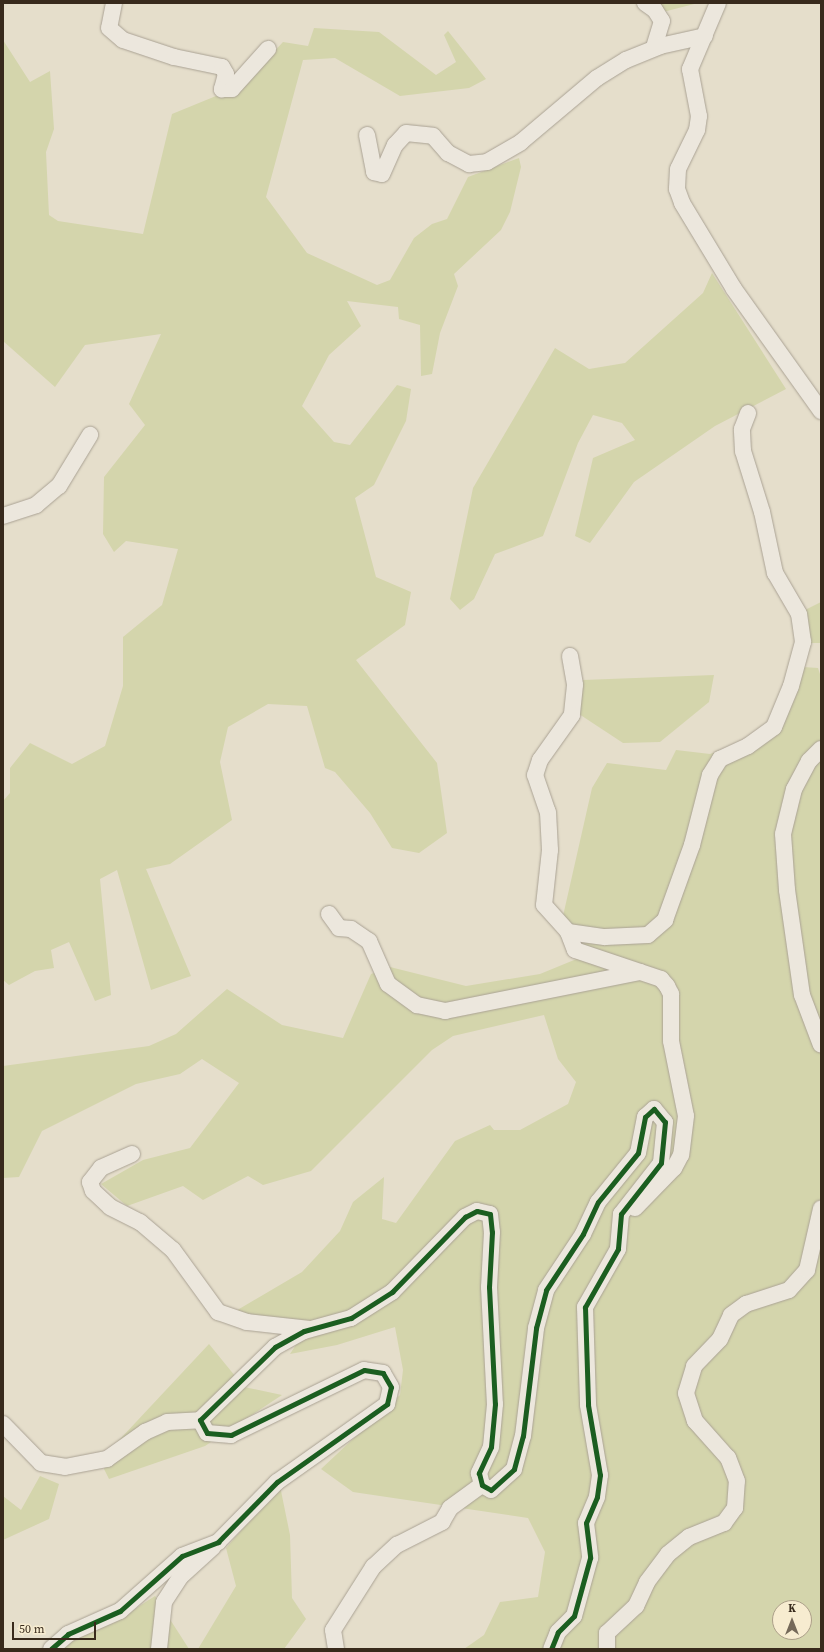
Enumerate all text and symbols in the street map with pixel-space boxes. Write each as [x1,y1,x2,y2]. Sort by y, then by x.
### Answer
north arrow [772,1600,812,1640]
text: K [788,1601,796,1616]
scale bar [14,1614,98,1640]
text: 50 m [19,1621,45,1637]

